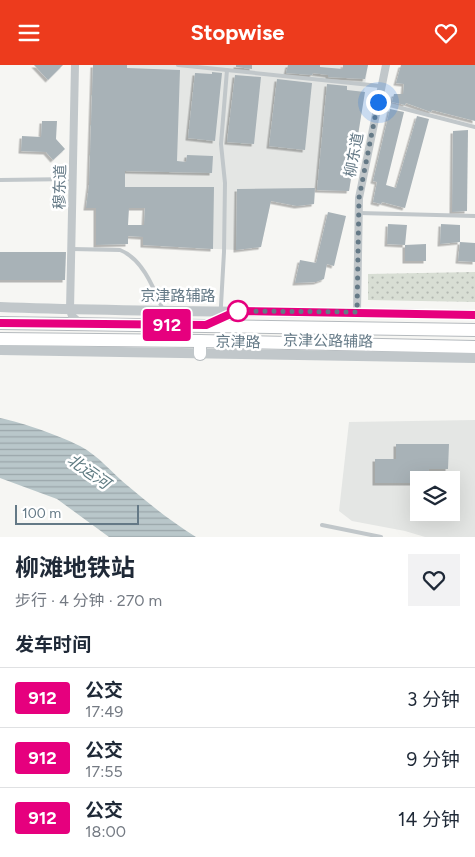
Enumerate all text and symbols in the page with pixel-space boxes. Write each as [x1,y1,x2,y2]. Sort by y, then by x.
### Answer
icon: menu [15,19,43,47]
text: Stopwise [190,19,285,46]
icon: heart [432,19,460,47]
your location [366,90,391,115]
street label: 柳东道 [341,131,367,179]
street label: 穆东道 [51,164,69,210]
street label: 京津路辅路 [140,287,216,305]
unlabelled marker [227,300,249,322]
line badge: 912 [138,309,196,341]
text: 912 [153,314,181,336]
street label: 京津公路辅路 [283,331,373,351]
street label: 京津路 [215,333,261,351]
water label: 北运河 [64,450,116,495]
map controls [410,471,460,521]
button: layers [410,471,460,521]
scale bar [15,502,139,525]
text: 100 m [22,505,61,522]
text: 柳滩地铁站 [15,553,135,582]
button: heart [408,554,460,606]
text: 步行 · 4 分钟 · 270 m [15,591,162,610]
text: 发车时间 [15,633,91,656]
text: 公交 [85,679,123,702]
text: 912 [28,687,57,709]
text: 3 分钟 [407,688,460,711]
text: 17:49 [85,702,123,721]
text: 公交 [85,739,123,762]
text: 912 [28,747,57,769]
text: 9 分钟 [407,748,460,771]
text: 17:55 [85,762,123,781]
text: 公交 [85,799,123,822]
text: 912 [28,807,57,829]
text: 14 分钟 [398,808,460,831]
text: 18:00 [85,822,126,841]

